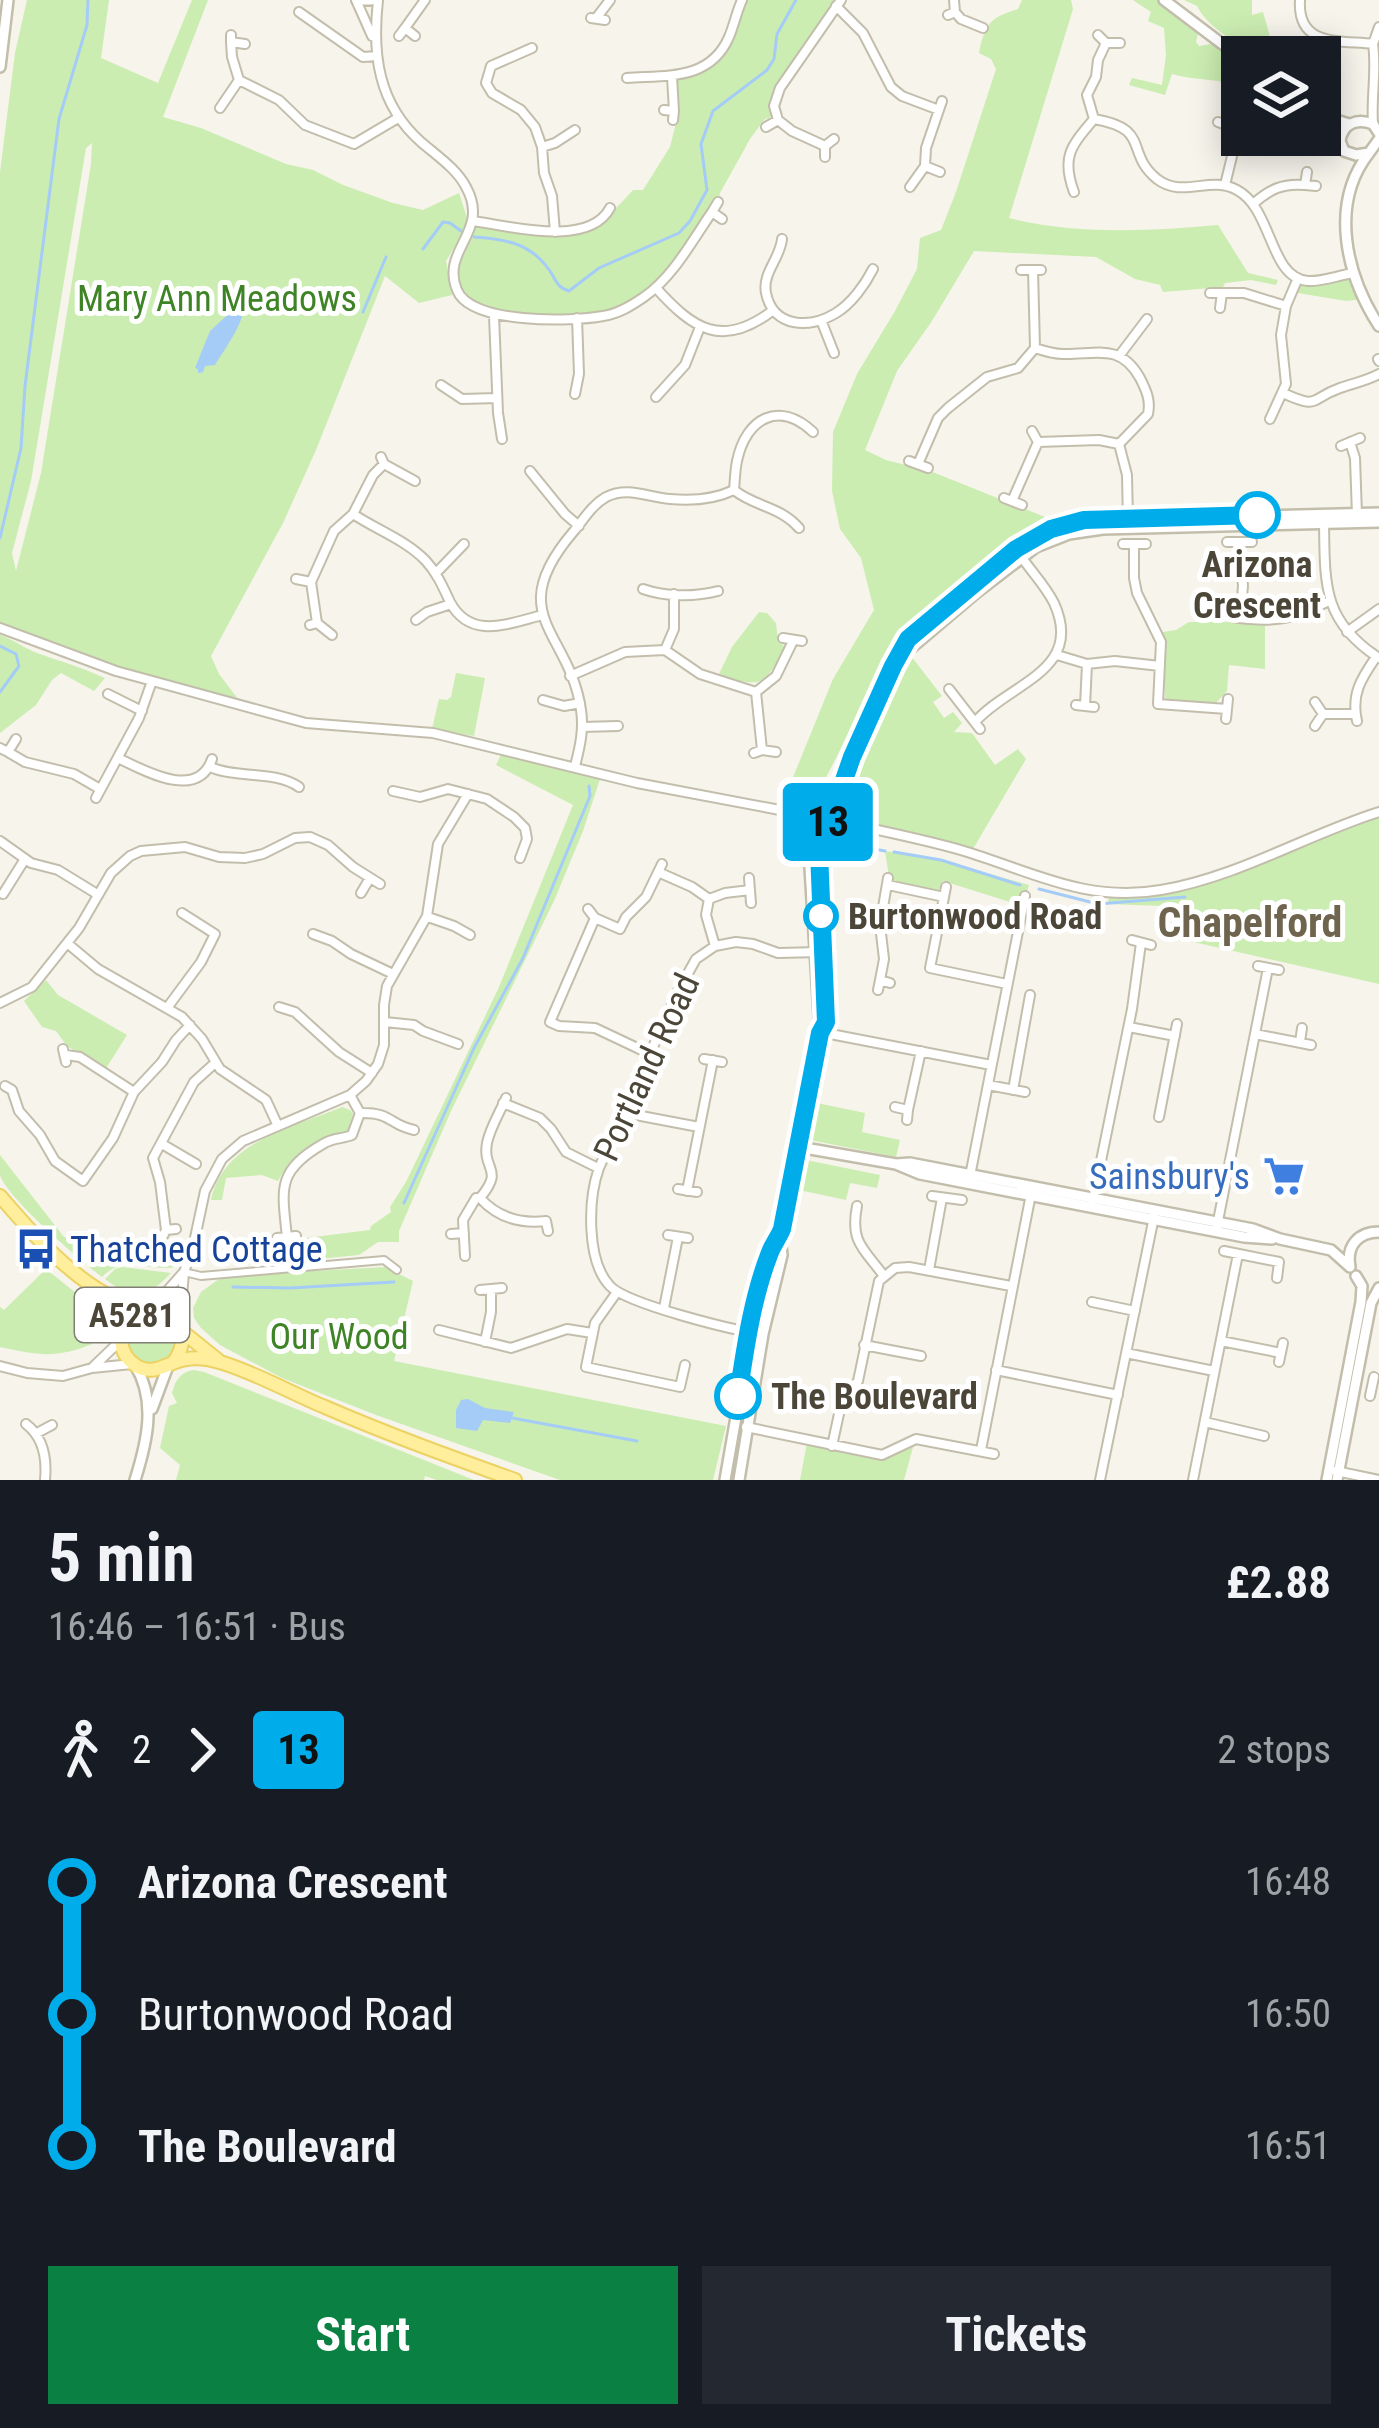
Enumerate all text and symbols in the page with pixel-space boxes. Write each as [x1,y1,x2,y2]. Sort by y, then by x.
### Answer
map controls [1221,36,1341,156]
button: layers [1221,36,1341,156]
park label: Mary Ann Meadows [77,278,357,320]
marker: Arizona Crescent [1235,493,1279,537]
place label: Arizona Crescent [1193,544,1321,627]
line badge: 13 [774,783,882,861]
text: 13 [807,797,849,846]
place label: Burtonwood Road [848,896,1102,938]
district label: Chapelford [1158,898,1342,947]
marker: Burtonwood Road [805,900,837,932]
street label: Portland Road [585,967,709,1168]
supermarket icon: Sainsbury's [1261,1153,1307,1199]
place label: Sainsbury's [1089,1156,1250,1198]
bus stop icon: Thatched Cottage [13,1226,59,1272]
place label: Thatched Cottage [70,1229,323,1271]
road number: A5281 [75,1288,189,1342]
park label: Our Wood [269,1316,409,1358]
marker: The Boulevard [716,1374,760,1418]
place label: The Boulevard [771,1376,978,1418]
text: 5 min [48,1520,195,1597]
text: £2.88 [1226,1556,1331,1609]
text: 16:46 – 16:51 · Bus [48,1604,346,1650]
icon: walk [48,1717,114,1783]
icon: forward [169,1717,235,1783]
text: 13 [277,1725,320,1774]
text: 2 [132,1727,151,1773]
text: 2 stops [1217,1727,1331,1773]
text: Arizona Crescent [138,1856,448,1909]
text: 16:48 [1245,1859,1331,1905]
text: Burtonwood Road [138,1988,454,2041]
text: 16:50 [1245,1991,1331,2037]
text: The Boulevard [138,2120,397,2173]
text: 16:51 [1245,2123,1331,2169]
button: Start [48,2266,678,2404]
button: Tickets [702,2266,1331,2404]

